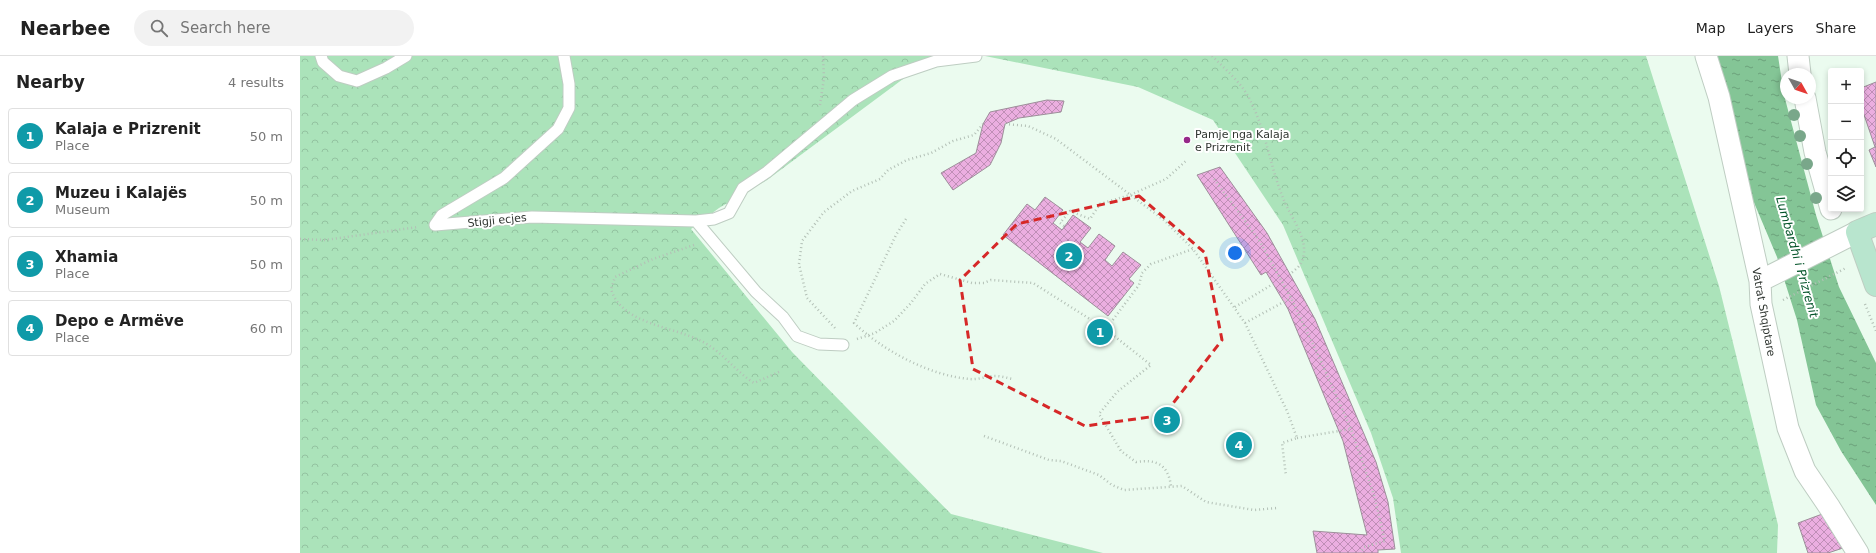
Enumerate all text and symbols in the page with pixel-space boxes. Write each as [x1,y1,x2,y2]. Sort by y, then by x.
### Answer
search box [134,10,414,46]
text: Nearbee [20,17,110,39]
icon: search [148,17,170,39]
text: Search here [180,19,270,37]
text: Map [1696,20,1725,36]
text: Layers [1747,20,1794,36]
text: Share [1816,20,1856,36]
north arrow [1780,68,1816,104]
map controls [1828,68,1864,212]
button: + [1828,68,1864,104]
text: Nearby [16,72,85,92]
text: 4 results [228,75,284,90]
button: − [1828,104,1864,140]
text: Kalaja e Prizrenit [55,120,201,138]
place label: Pamje nga Kalaja e Prizrenit [1195,128,1289,154]
text: 1 [25,129,35,144]
text: 50 m [250,129,283,144]
marker: Pamje nga Kalaja e Prizrenit [1182,135,1192,145]
text: Place [55,138,90,153]
button: locate [1828,140,1864,176]
button: layers [1828,176,1864,212]
text: Muzeu i Kalajës [55,184,187,202]
text: 2 [25,193,35,208]
text: 50 m [250,193,283,208]
water label: Lumbardhi i Prizrenit [1773,195,1821,320]
text: Museum [55,202,110,217]
street label: Stigji ecjes [467,211,527,230]
pin: 2 [1056,241,1082,271]
your location [1225,243,1245,263]
text: Xhamia [55,248,118,266]
text: 3 [25,257,35,272]
text: 50 m [250,257,283,272]
text: Place [55,266,90,281]
street label: Vatrat Shqiptare [1749,267,1778,358]
text: Depo e Armëve [55,312,184,330]
pin: 1 [1087,317,1113,347]
text: 4 [25,321,35,336]
text: 60 m [250,321,283,336]
text: Place [55,330,90,345]
pin: 3 [1154,405,1180,435]
pin: 4 [1226,430,1252,460]

